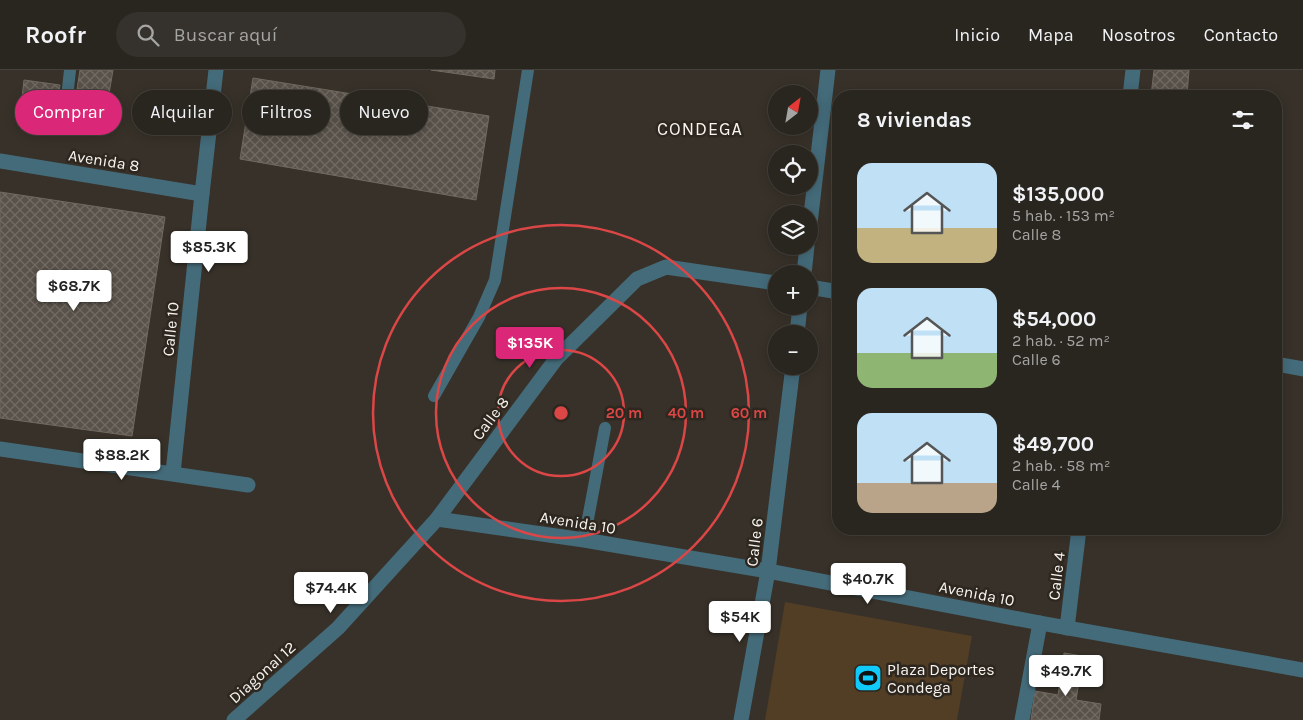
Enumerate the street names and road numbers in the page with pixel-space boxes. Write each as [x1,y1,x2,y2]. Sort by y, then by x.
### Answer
street label: Avenida 8 [67,146,141,175]
street label: Calle 10 [158,301,183,357]
street label: Calle 8 [468,393,513,444]
street label: Avenida 10 [539,507,617,538]
street label: Calle 6 [742,517,767,567]
street label: Calle 4 [1044,551,1069,601]
street label: Avenida 10 [938,577,1016,610]
street label: Diagonal 12 [225,637,300,707]

